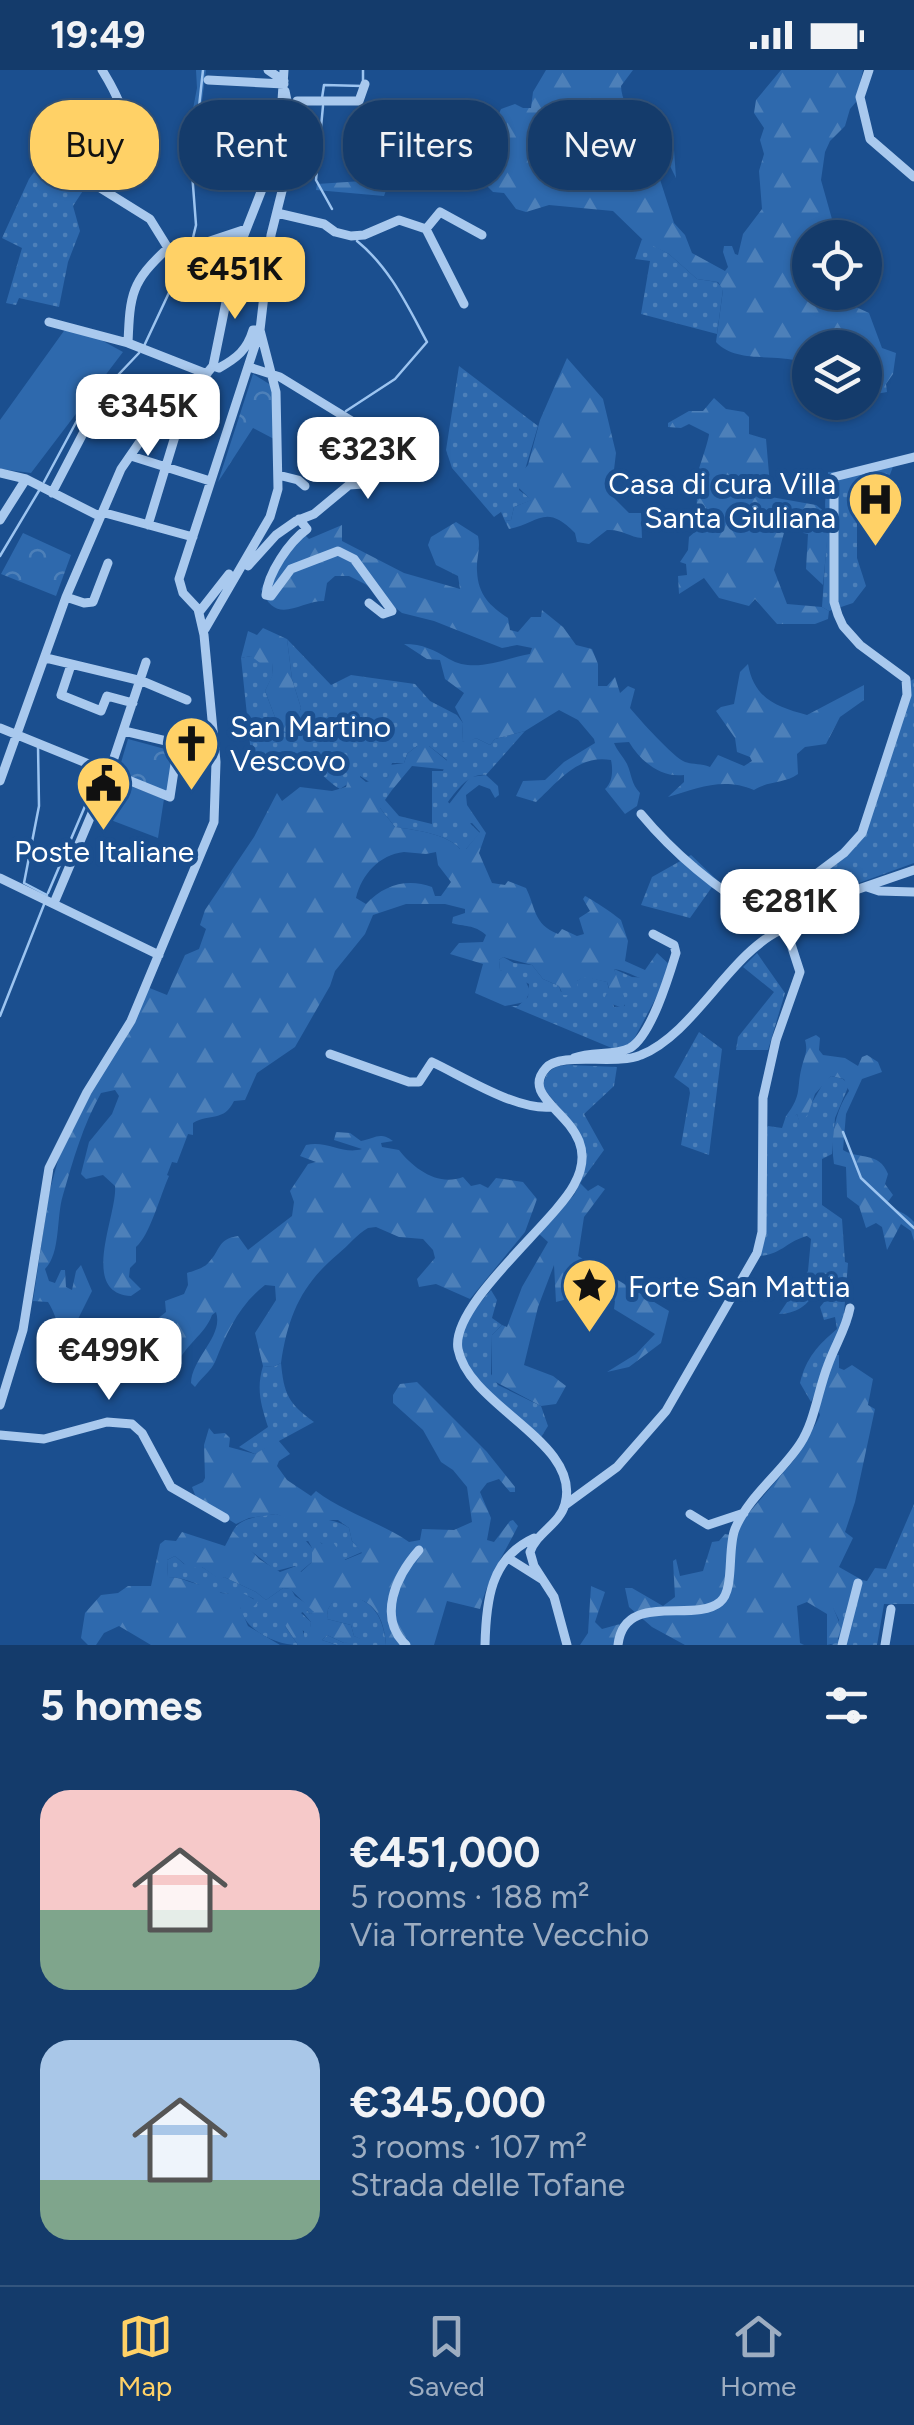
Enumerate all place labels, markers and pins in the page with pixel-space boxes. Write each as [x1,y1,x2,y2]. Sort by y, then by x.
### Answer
pin: €451K [165,237,305,322]
pin: €345K [78,374,218,459]
pin: €323K [298,417,438,502]
place label: Casa di cura Villa Santa Giuliana [608,465,836,536]
hospital icon: Casa di cura Villa Santa Giuliana [845,470,905,549]
place label: San Martino Vescovo [230,708,391,779]
church icon: San Martino Vescovo [161,713,221,792]
public building icon: Poste Italiane [74,753,134,832]
place label: Poste Italiane [14,833,194,870]
pin: €281K [720,869,860,954]
place icon: Forte San Mattia [559,1256,619,1335]
place label: Forte San Mattia [628,1268,850,1305]
pin: €499K [39,1318,179,1403]

